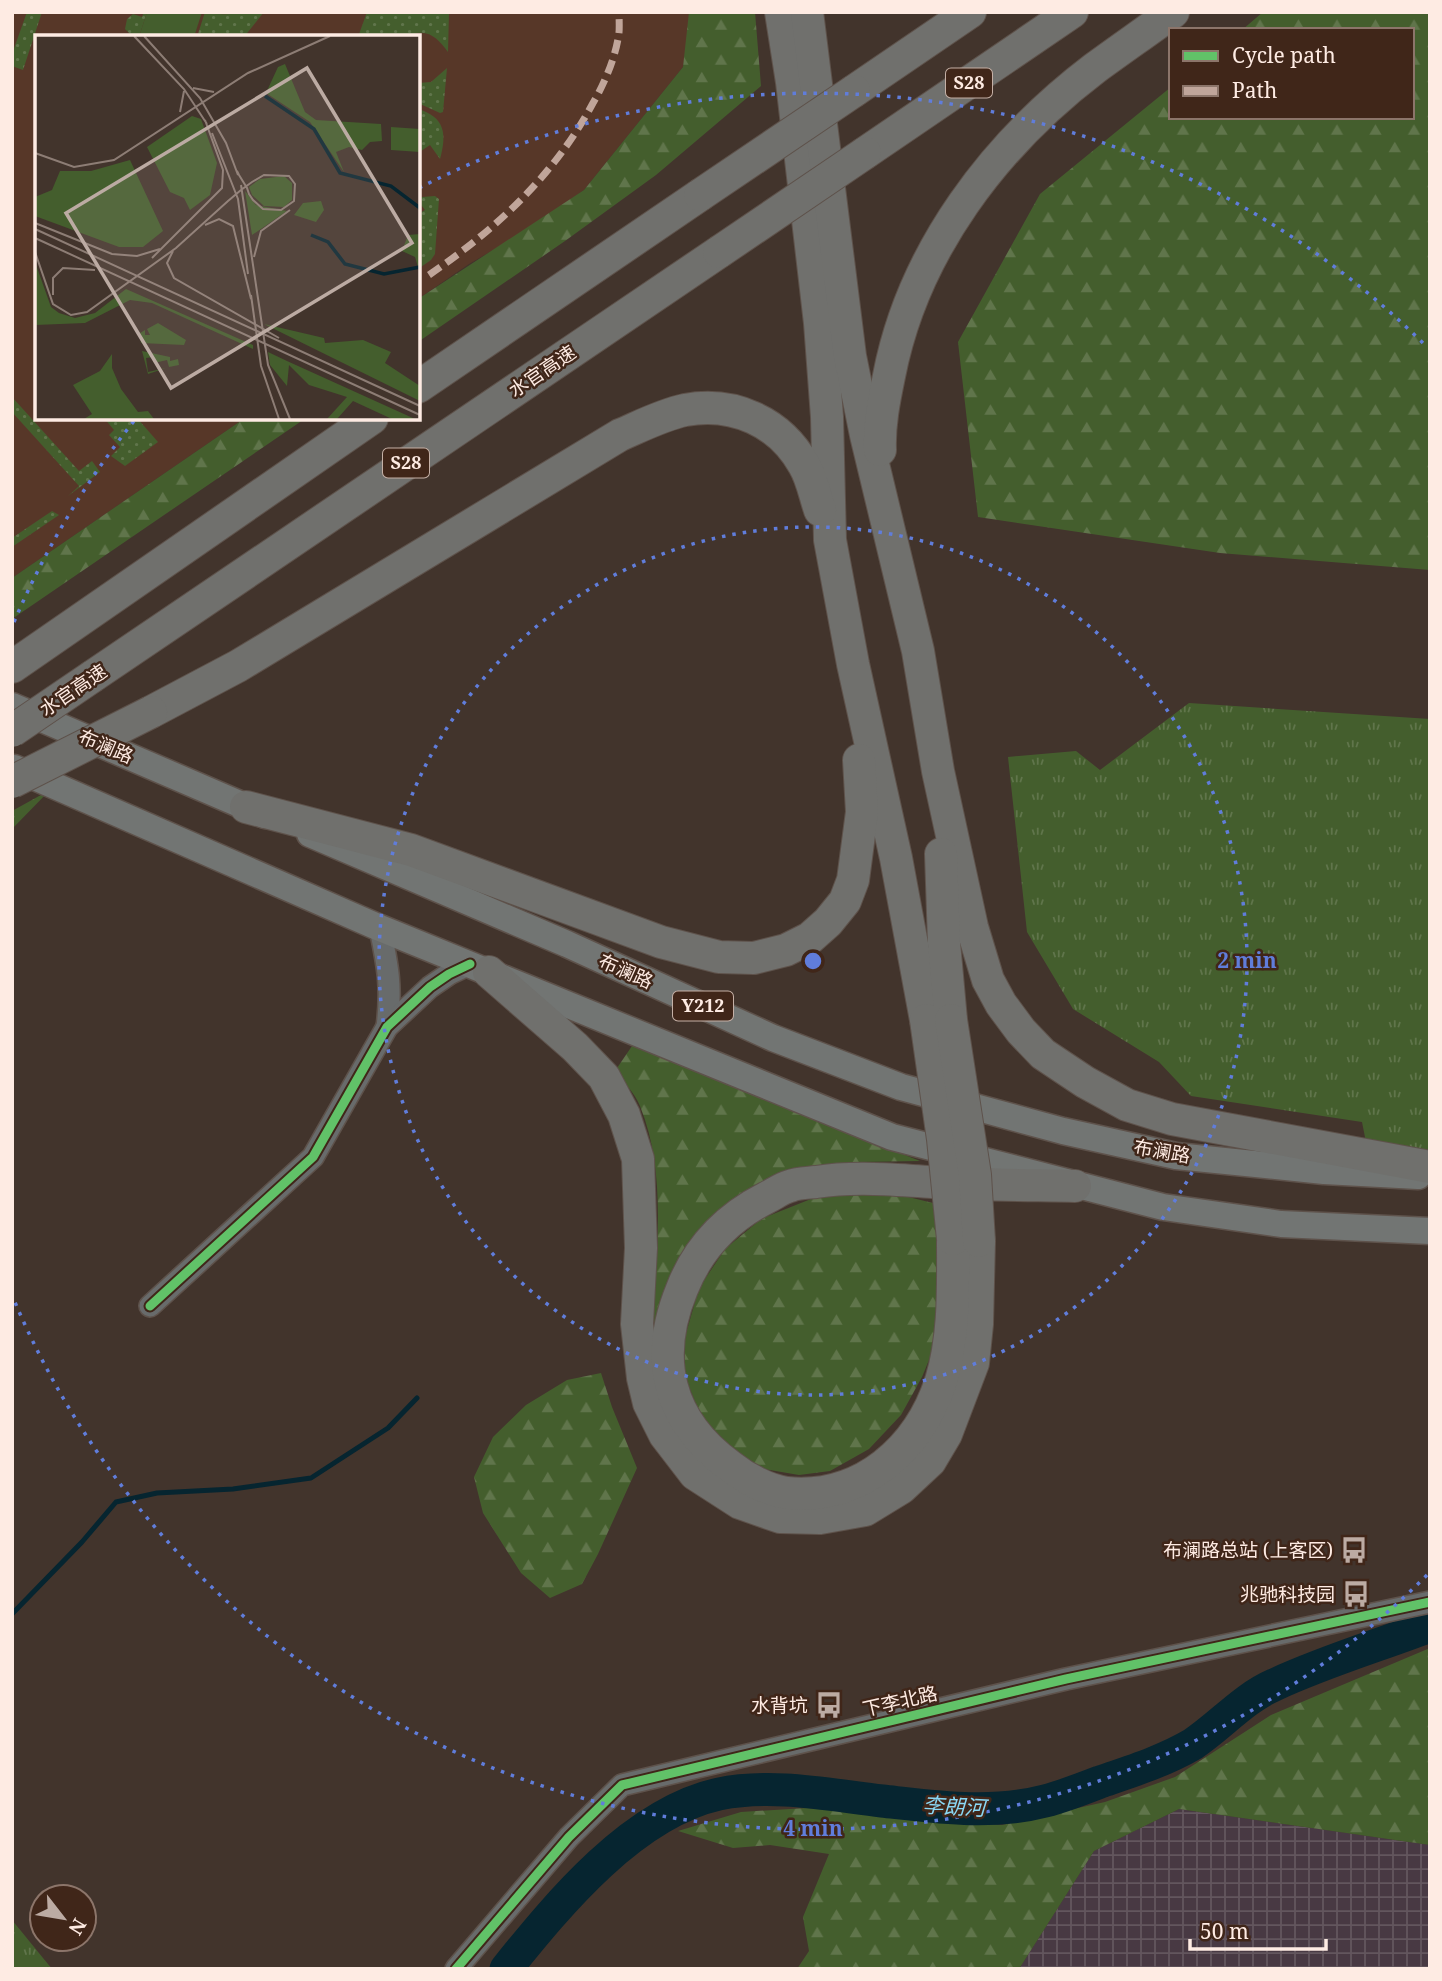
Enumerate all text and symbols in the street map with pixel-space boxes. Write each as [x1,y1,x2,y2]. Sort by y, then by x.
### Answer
legend [1169,28,1414,119]
inset map [35,35,420,420]
text: Cycle path [1232,41,1336,69]
road number: S28 [946,68,992,98]
text: Path [1232,76,1277,104]
street label: 水官高速 [503,339,581,403]
road number: S28 [383,448,429,477]
street label: 水官高速 [34,658,112,722]
street label: 布澜路 [75,723,137,769]
text: 2 min [1217,946,1277,974]
street label: 布澜路 [595,948,657,994]
centre of rings [801,949,825,973]
road number: Y212 [673,992,733,1021]
street label: 布澜路 [1132,1133,1192,1169]
bus stop icon: 布澜路总站 (上客区) [1339,1535,1369,1565]
place label: 布澜路总站 (上客区) [1163,1537,1333,1563]
bus stop icon: 兆驰科技园 [1341,1579,1371,1609]
place label: 兆驰科技园 [1240,1581,1335,1607]
street label: 下李北路 [860,1680,940,1722]
bus stop icon: 水背坑 [814,1690,844,1720]
place label: 水背坑 [751,1692,808,1718]
water label: 李朗河 [922,1790,990,1822]
text: 4 min [783,1814,843,1842]
north arrow [28,1883,98,1953]
scale bar [1190,1908,1326,1952]
text: N [63,1914,93,1940]
text: 50 m [1200,1917,1249,1945]

